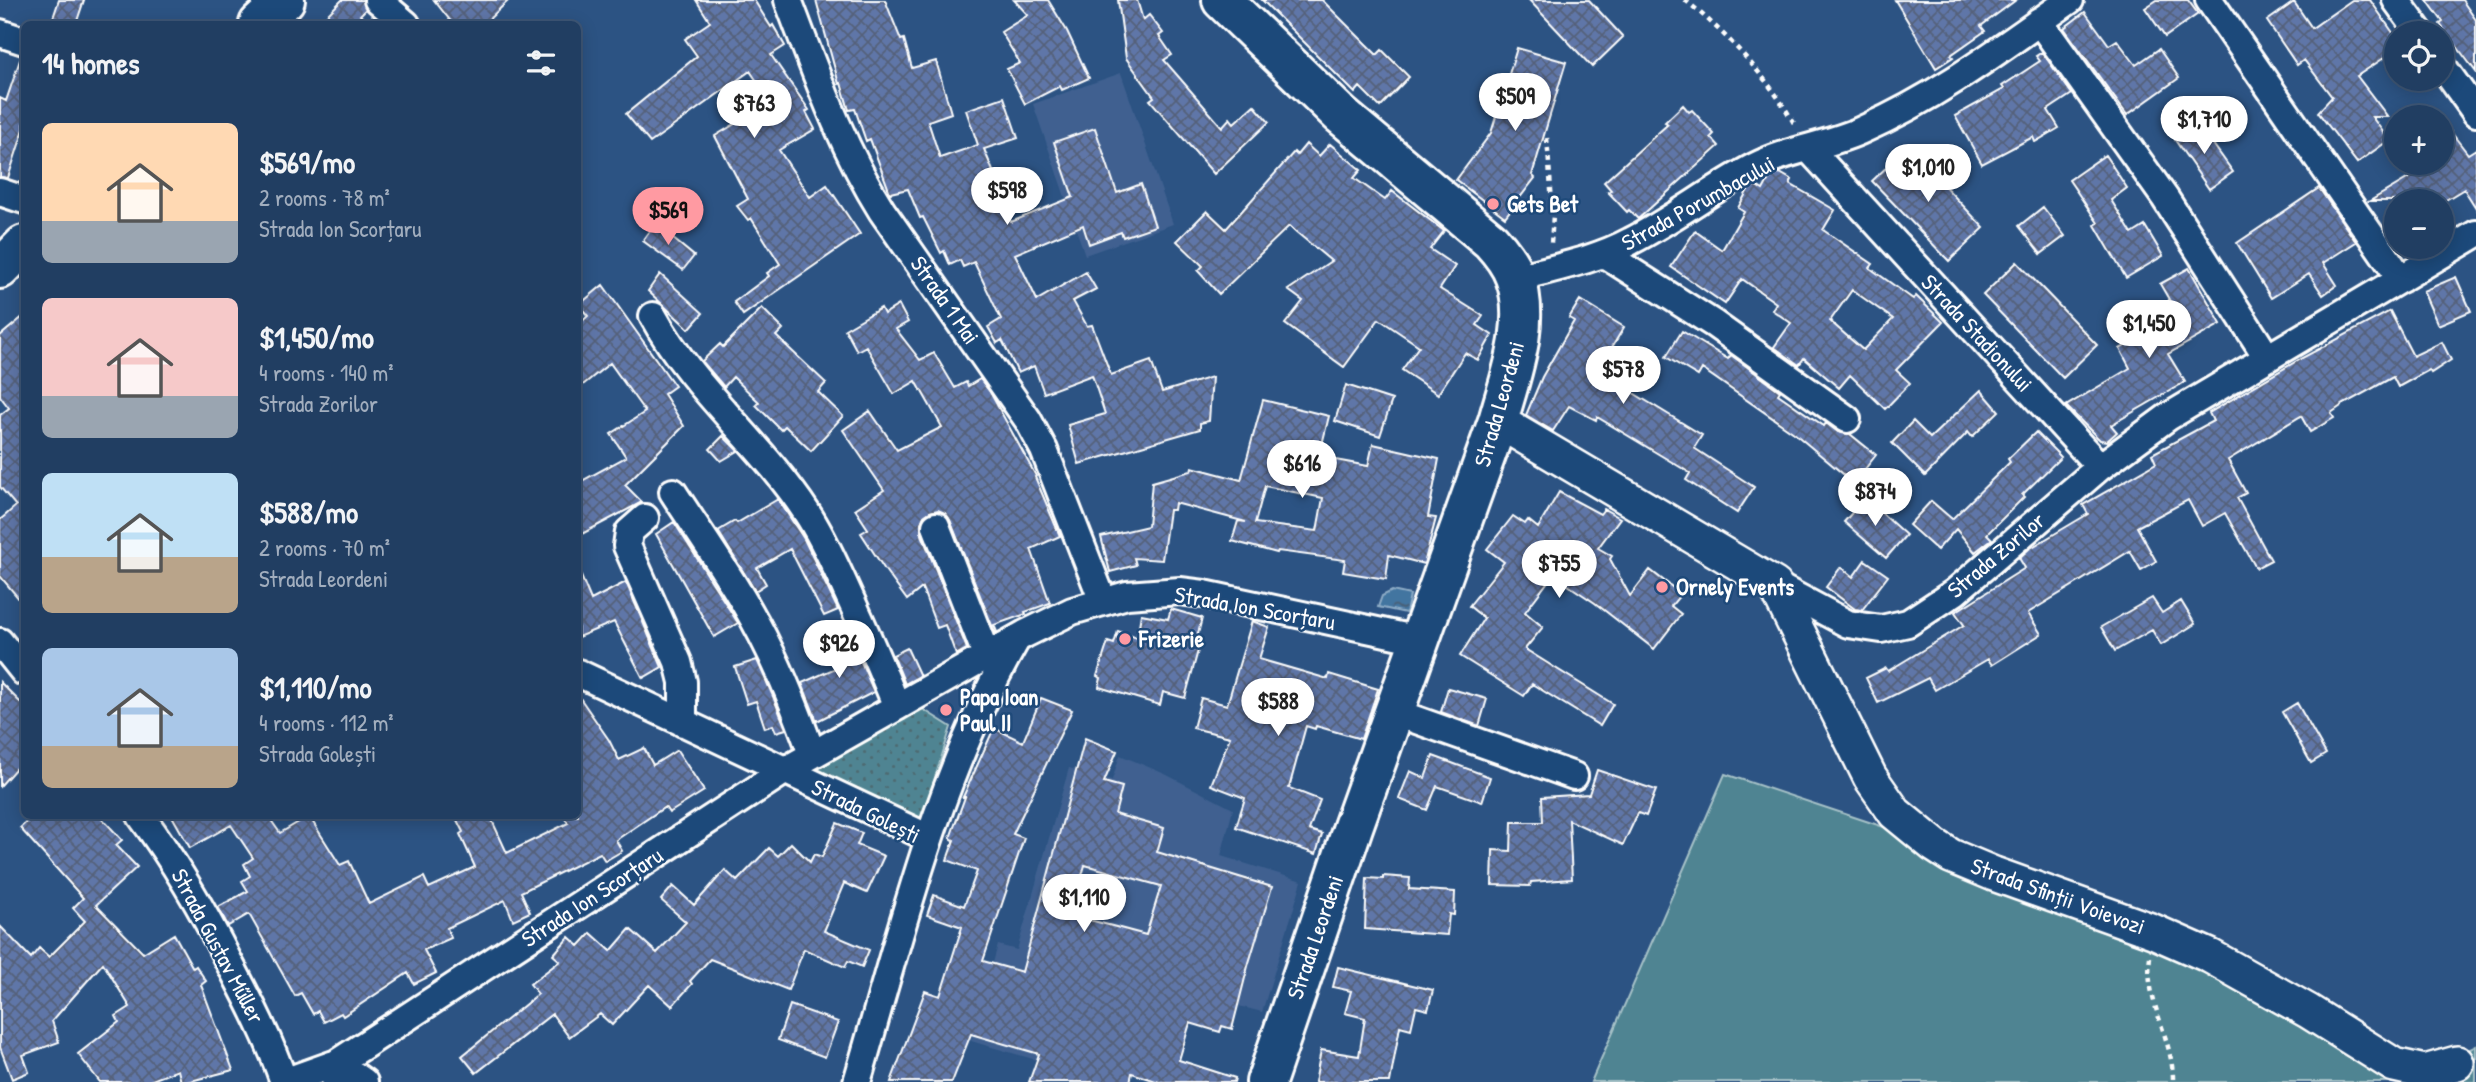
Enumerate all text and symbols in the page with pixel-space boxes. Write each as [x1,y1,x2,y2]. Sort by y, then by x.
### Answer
map controls [2384,21,2454,259]
button: locate [2384,21,2454,91]
text: 14 homes [42,43,140,83]
icon: filters [522,44,560,82]
pin: $509 [1474,74,1556,133]
pin: $763 [713,80,795,140]
text: $509 [1495,80,1535,111]
text: $763 [733,87,775,118]
pin: $1,710 [2147,96,2261,156]
text: $1,710 [2177,103,2231,134]
button: + [2384,105,2454,175]
text: $569/mo [259,142,355,182]
pin: $1,010 [1871,144,1985,204]
street label: Strada Porumbacului [1616,148,1780,258]
icon: home [98,151,182,235]
text: $1,010 [1901,151,1955,182]
pin: $598 [966,168,1048,227]
text: $598 [987,174,1027,205]
text: 2 rooms · 78 m² [259,182,390,213]
pin: $569 [627,188,709,247]
place label: Gets Bet [1507,188,1579,219]
button: − [2384,189,2454,259]
text: $569 [648,194,688,225]
marker: Gets Bet [1485,196,1501,212]
text: Strada Ion Scorțaru [259,213,422,244]
street label: Strada 1 Mai [904,249,987,350]
street label: Strada Stadionului [1915,267,2040,398]
pin: $1,450 [2092,300,2206,360]
text: $1,450 [2122,307,2176,338]
text: $1,450/mo [259,317,374,357]
icon: home [98,326,182,410]
street label: Strada Leordeni [1466,338,1531,470]
pin: $578 [1582,346,1664,406]
text: $578 [1602,353,1644,384]
text: 4 rooms · 140 m² [259,357,393,388]
text: Strada Zorilor [259,388,378,419]
pin: $616 [1261,440,1343,500]
text: $616 [1283,447,1321,478]
pin: $874 [1834,468,1916,528]
text: $874 [1854,475,1896,506]
text: $588/mo [259,492,358,532]
icon: home [98,501,182,585]
street label: Strada Zorilor [1940,504,2051,605]
text: 2 rooms · 70 m² [259,532,390,563]
pin: $755 [1518,540,1600,600]
text: $755 [1538,547,1580,578]
text: Strada Leordeni [259,563,388,594]
place label: Ornely Events [1676,571,1794,603]
street label: Strada Ion Scorțaru [1172,578,1338,637]
marker: Ornely Events [1654,579,1670,595]
pin: $926 [798,620,880,680]
place label: Frizerie [1138,623,1205,654]
text: $926 [819,627,859,658]
marker: Frizerie [1117,631,1133,647]
text: $1,110/mo [259,667,372,707]
icon: home [98,676,182,760]
pin: $588 [1237,678,1319,738]
place label: Papa Ioan Paul II [960,681,1038,738]
text: $588 [1257,685,1299,716]
marker: Papa Ioan Paul II [938,702,954,718]
text: 4 rooms · 112 m² [259,707,394,738]
text: Strada Golești [259,738,376,769]
street label: Strada Golești [807,771,926,850]
street label: Strada Ion Scorțaru [515,839,668,954]
street label: Strada Sfinții Voievozi [1967,850,2150,941]
street label: Strada Gustav Műller [165,863,272,1029]
street label: Strada Leordeni [1279,871,1350,1003]
pin: $1,110 [1027,874,1141,934]
text: $1,110 [1058,881,1110,912]

